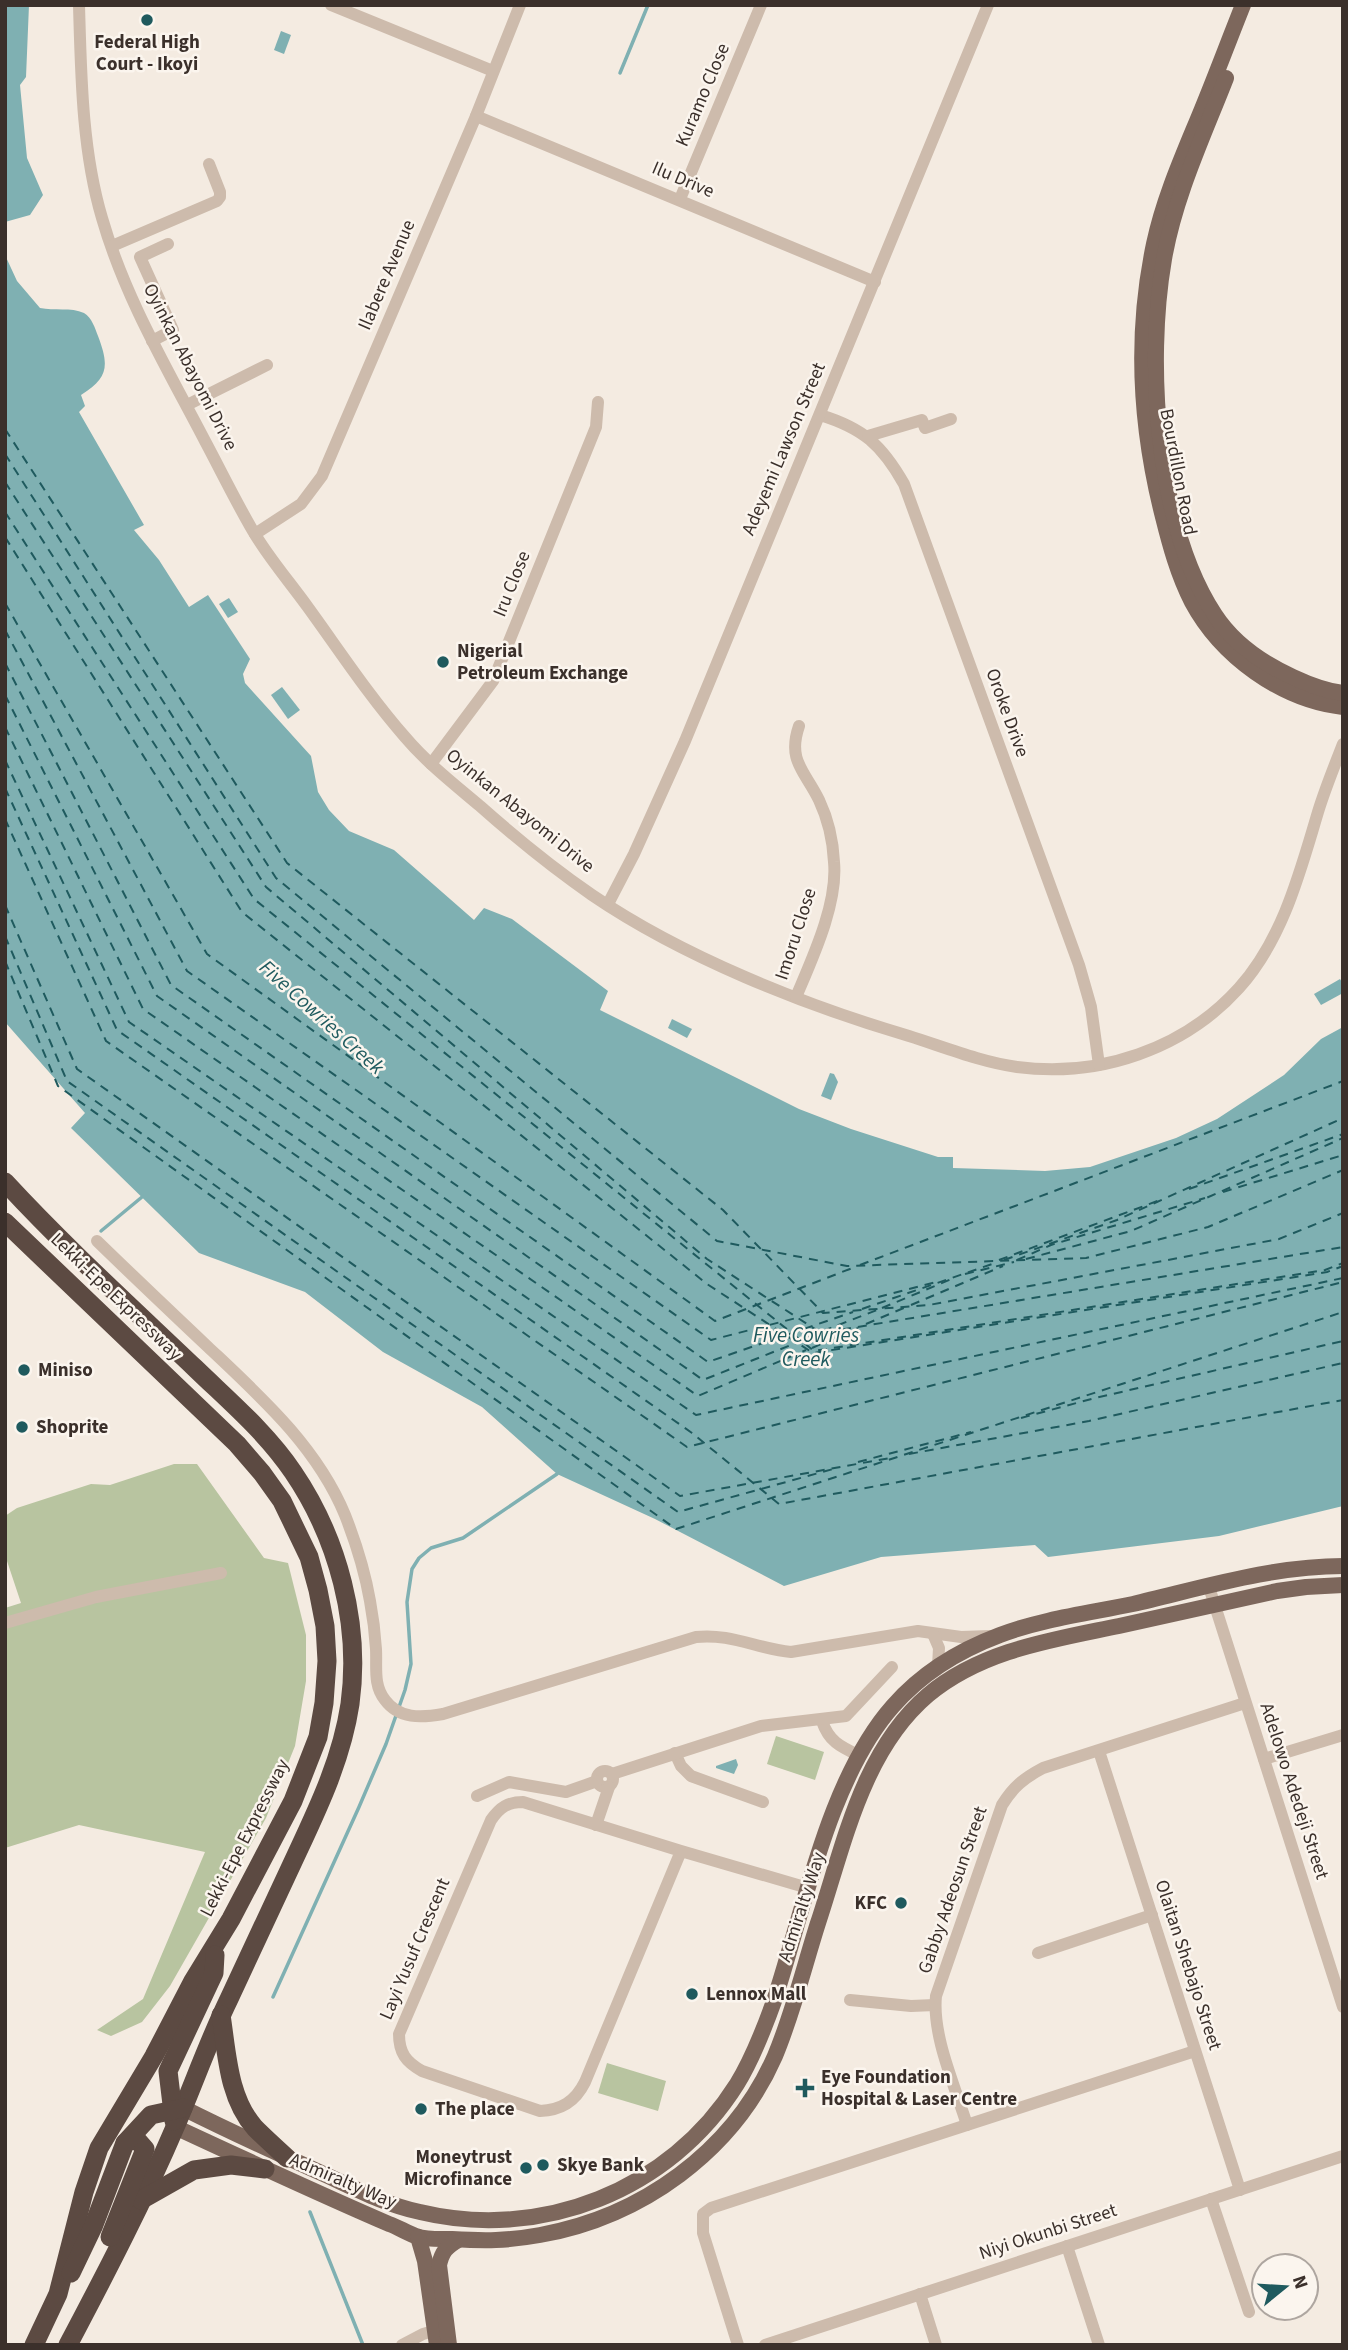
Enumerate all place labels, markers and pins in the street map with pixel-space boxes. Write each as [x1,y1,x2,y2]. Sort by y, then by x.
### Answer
marker: Federal High Court - Ikoyi [139,12,155,28]
place label: Federal High Court - Ikoyi [94,29,200,78]
place label: Nigerial Petroleum Exchange [457,638,628,687]
marker: Nigerial Petroleum Exchange [435,654,451,670]
place label: Miniso [38,1357,93,1384]
marker: Miniso [16,1362,32,1378]
place label: Shoprite [36,1414,109,1441]
marker: Shoprite [14,1419,30,1435]
place label: KFC [855,1890,887,1917]
marker: KFC [893,1895,909,1911]
place label: Lennox Mall [706,1981,807,2008]
marker: Lennox Mall [684,1986,700,2002]
place label: Eye Foundation Hospital & Laser Centre [821,2064,1017,2113]
marker: Eye Foundation Hospital & Laser Centre [795,2078,815,2098]
place label: The place [435,2096,515,2123]
marker: The place [413,2101,429,2117]
place label: Moneytrust Microfinance [404,2144,512,2193]
place label: Skye Bank [557,2152,645,2179]
marker: Skye Bank [535,2157,551,2173]
marker: Moneytrust Microfinance [518,2160,534,2176]

